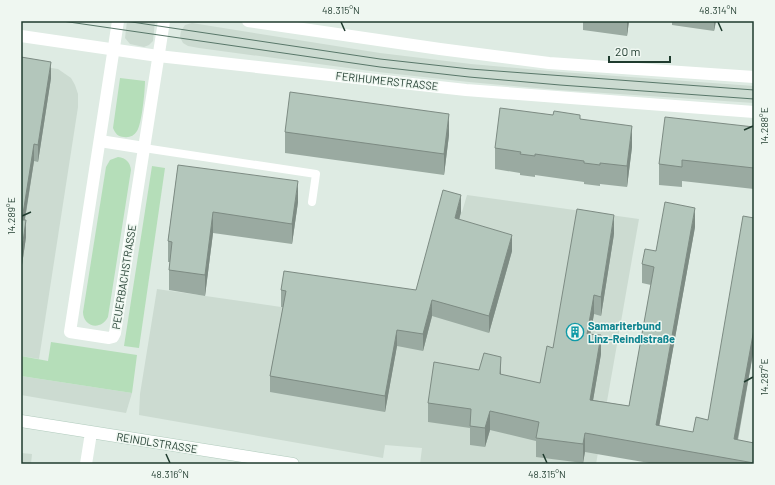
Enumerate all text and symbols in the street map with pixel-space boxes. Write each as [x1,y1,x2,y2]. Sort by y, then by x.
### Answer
text: 48.315°N [322,4,360,16]
text: 48.314°N [699,4,737,16]
scale bar [609,38,670,64]
text: 20 m [615,44,641,58]
street label: FERIHUMERSTRASSE [335,69,439,92]
text: 14.288°E [758,107,770,145]
text: 14.289°E [5,197,17,235]
street label: PEUERBACHSTRASSE [109,223,138,330]
place label: Samariterbund Linz-Reindlstraße [588,319,675,345]
building icon: Samariterbund Linz-Reindlstraße [565,322,585,342]
text: 14.287°E [758,359,770,395]
street label: REINDLSTRASSE [116,430,199,455]
text: 48.316°N [151,468,189,480]
text: 48.315°N [528,468,566,480]

